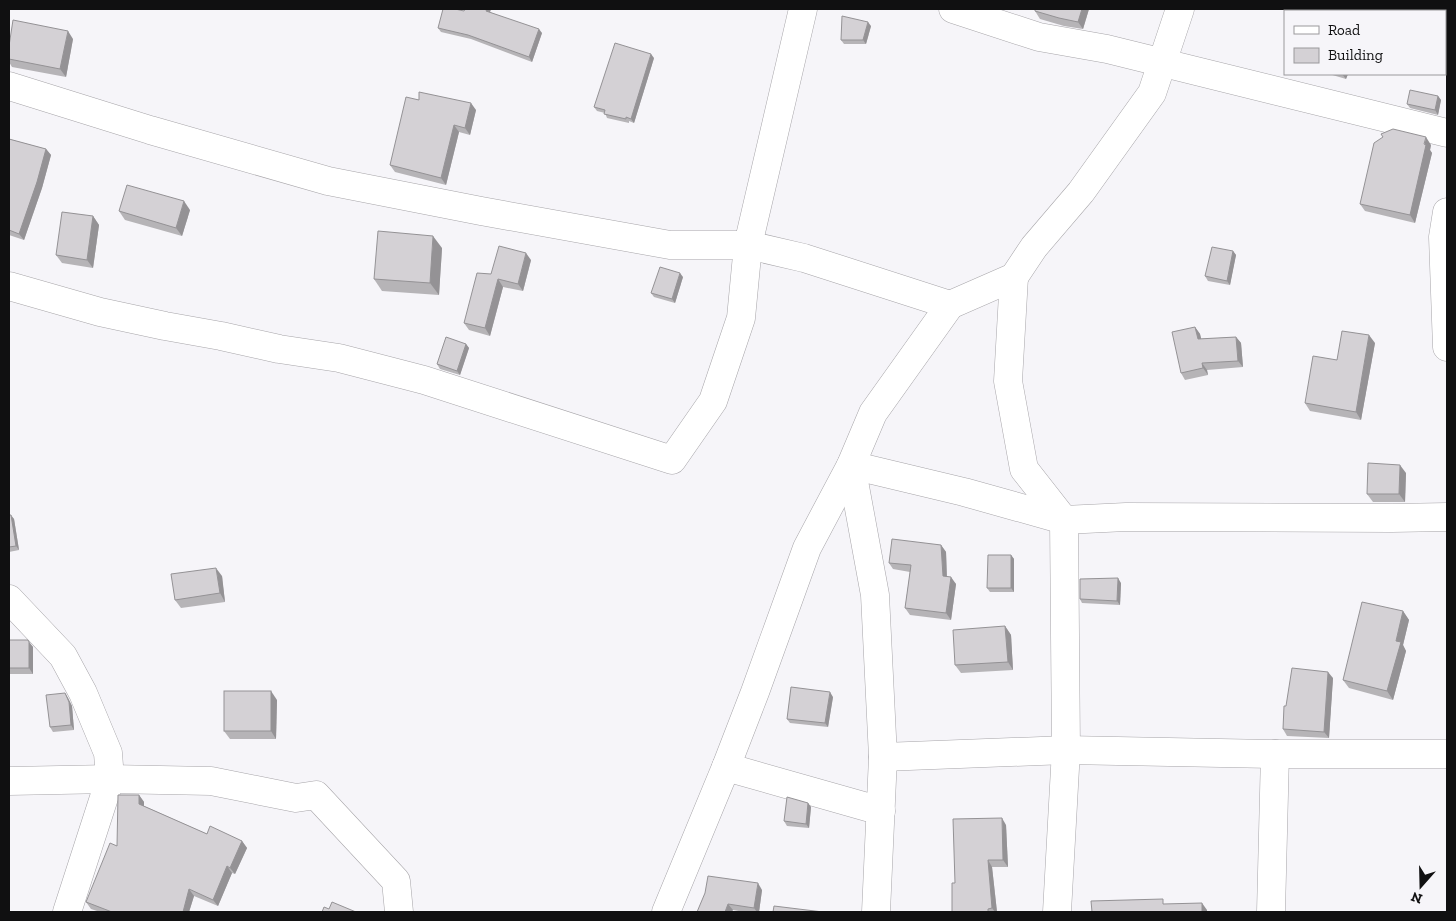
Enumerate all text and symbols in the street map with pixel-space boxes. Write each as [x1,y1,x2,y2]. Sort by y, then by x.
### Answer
legend [1284,10,1446,75]
text: Road [1328,21,1361,39]
text: Building [1328,46,1383,64]
north arrow [1396,861,1446,911]
text: N [1408,888,1425,908]

